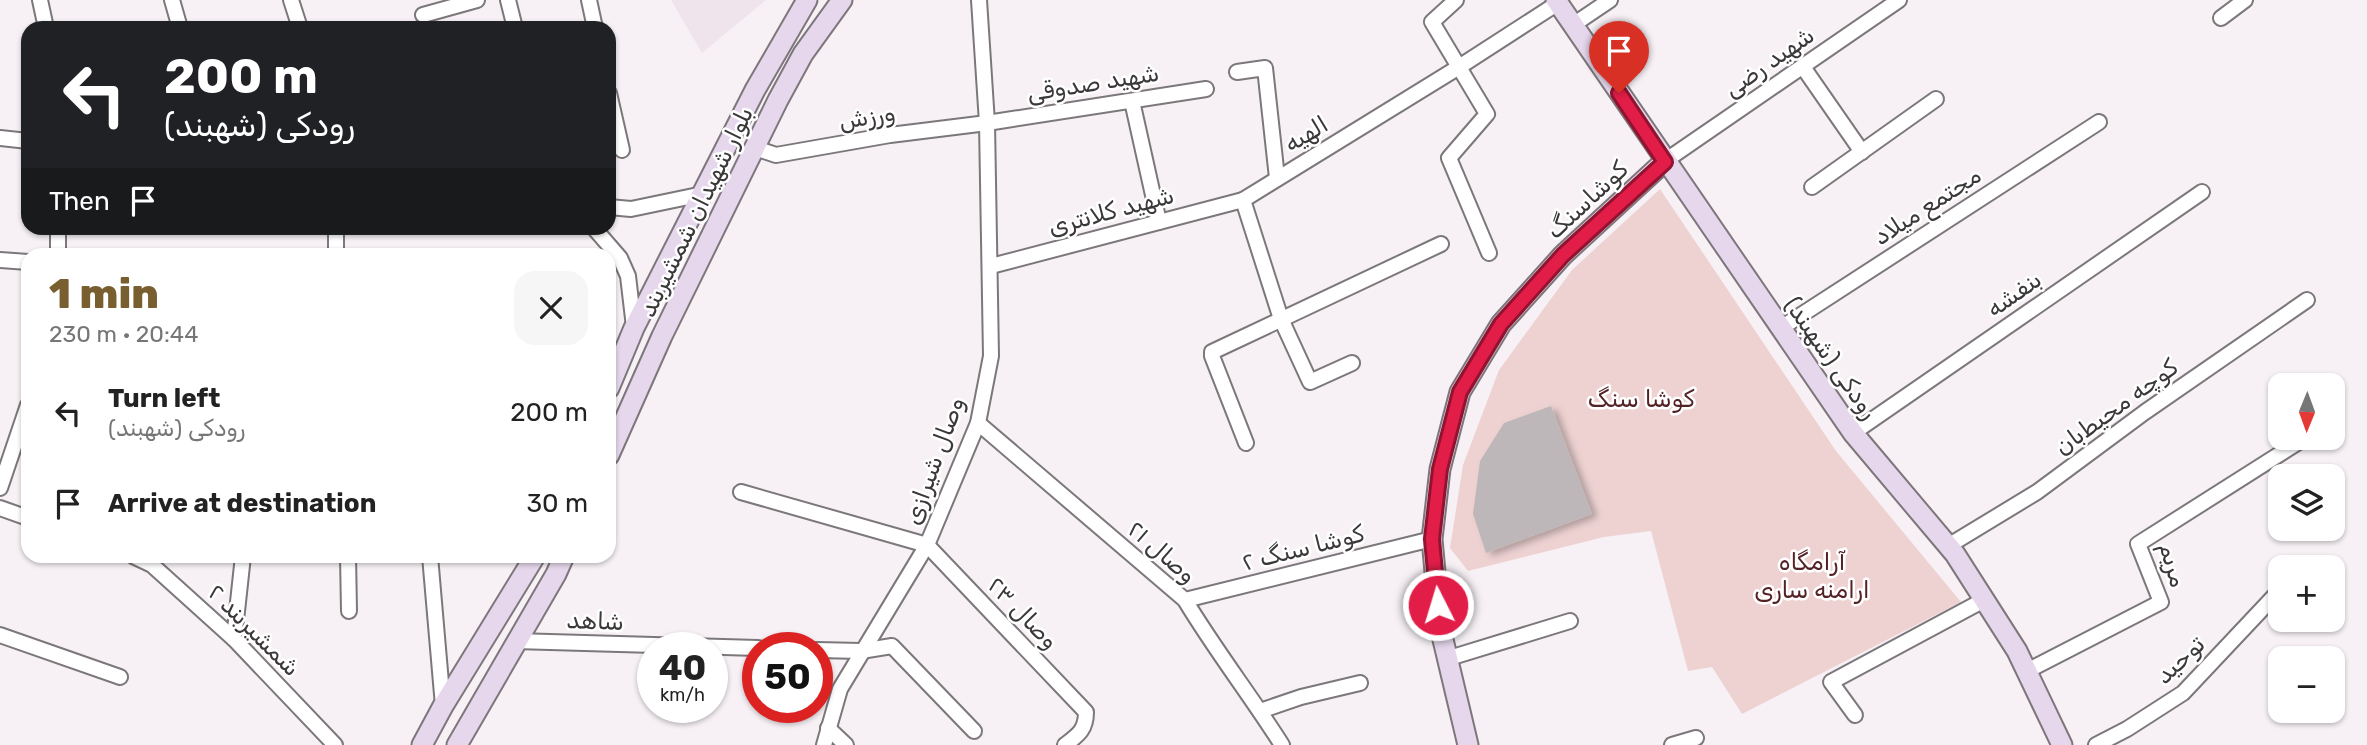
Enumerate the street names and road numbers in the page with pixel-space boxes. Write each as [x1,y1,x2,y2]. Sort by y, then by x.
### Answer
street label: شهید رضی [1718,21,1820,103]
street label: شهید صدوقی [1025,59,1161,107]
street label: ورزش [837,99,897,135]
street label: بلوار شهیدان شمشیربند [633,102,759,322]
street label: الهیه [1279,110,1333,158]
street label: کوشاسنگ [1540,155,1634,245]
street label: مجتمع میلاد [1868,161,1988,254]
street label: شهید کلانتری [1045,181,1177,241]
street label: بنفشه [1981,265,2047,323]
street label: رودکی (شهبند) [1778,291,1884,425]
street label: کوچه محیط‌بان [2049,353,2183,461]
street label: وصال شیرازی [898,393,970,529]
street label: وصال ۲۱ [1122,515,1202,589]
street label: کوشا سنگ ۲ [1239,519,1367,577]
street label: مریم [2152,539,2193,591]
street label: وصال ۲۳ [982,571,1064,655]
street label: شمشیربند ۲ [202,578,306,682]
street label: شاهد [566,606,624,636]
street label: توحید [2149,630,2211,690]

